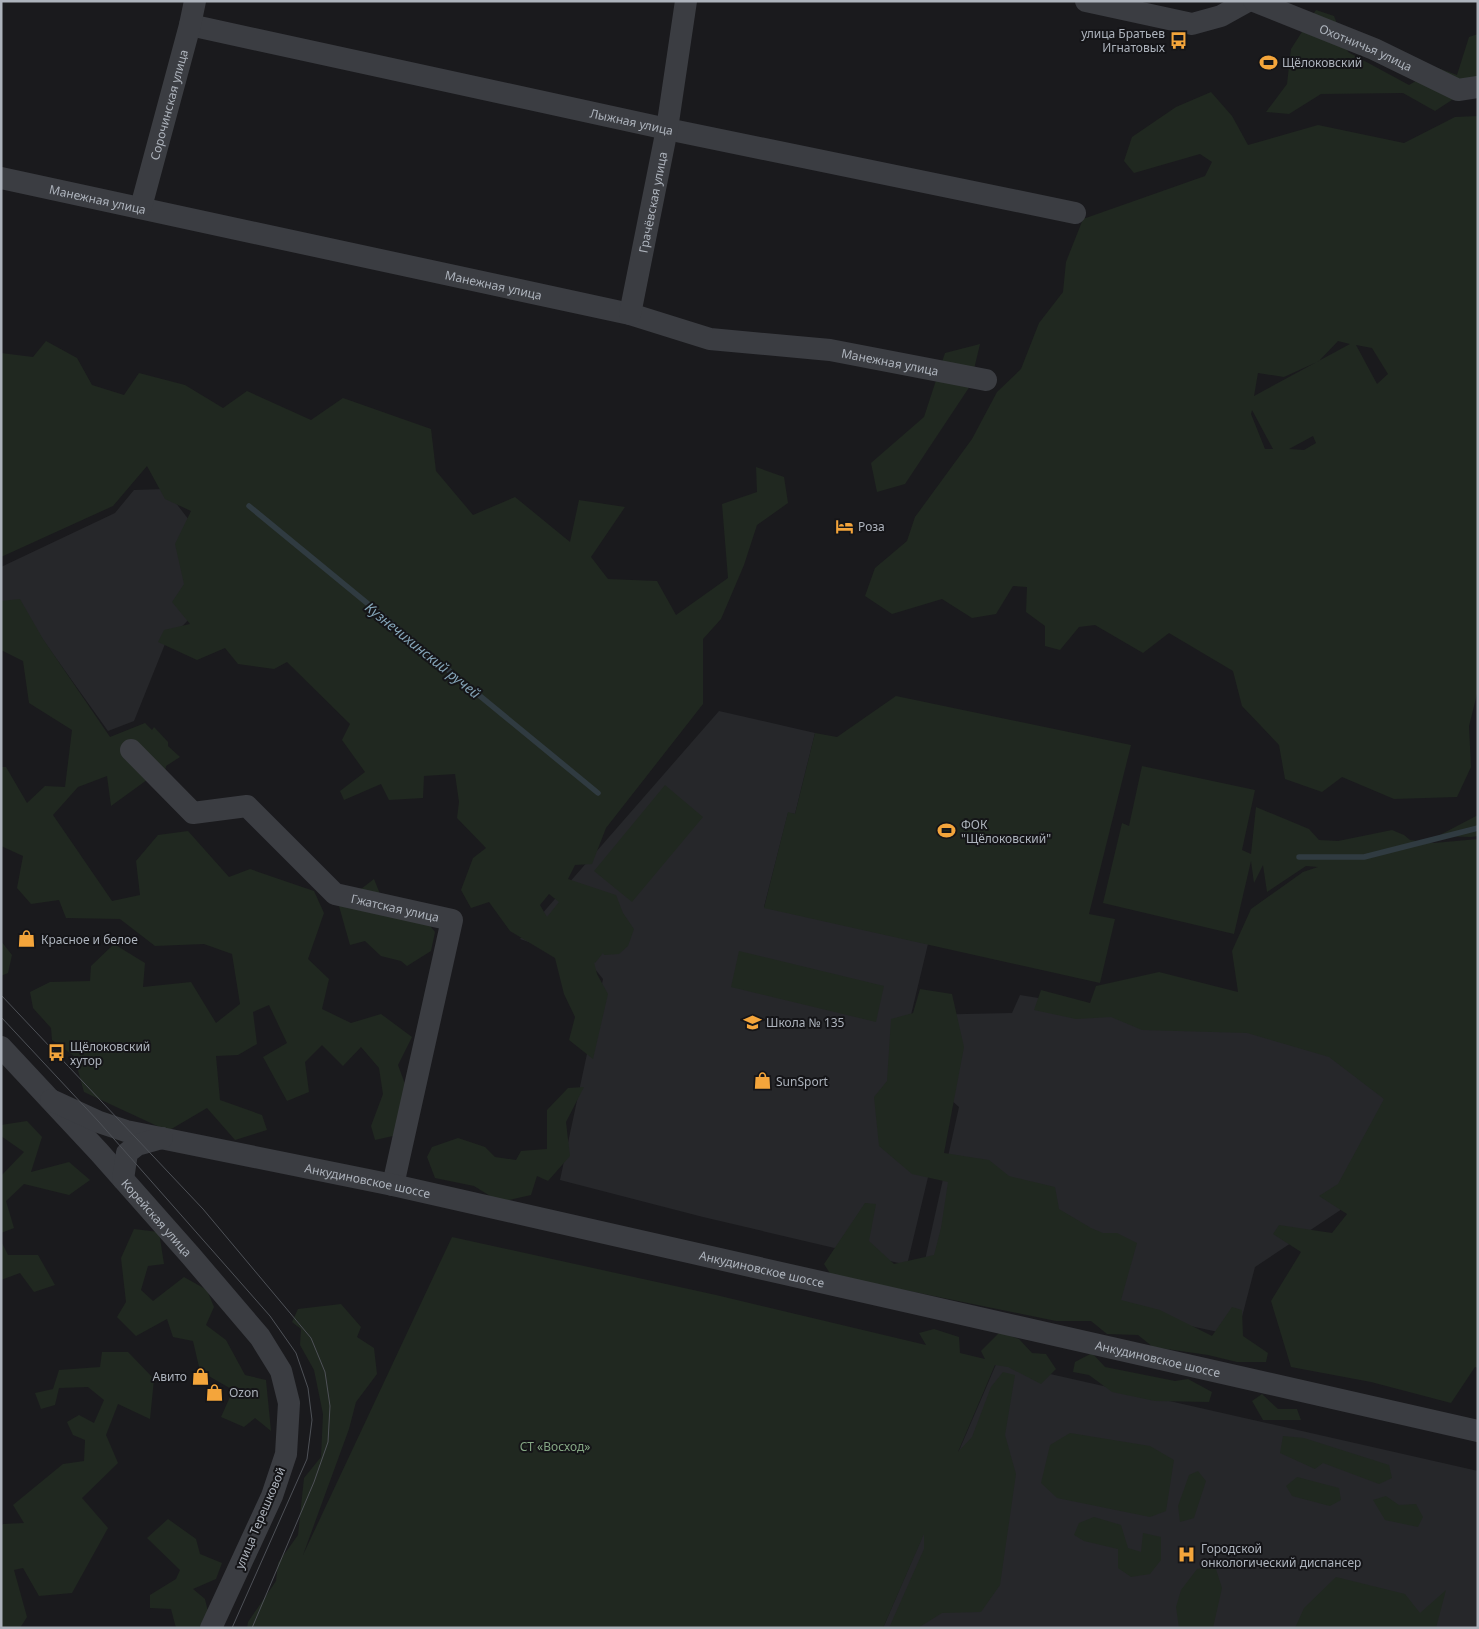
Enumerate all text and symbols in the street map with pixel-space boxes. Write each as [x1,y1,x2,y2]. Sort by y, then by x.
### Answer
street label: Охотничья улица [1317,20,1415,75]
place label: улица Братьев Игнатовых [1081,25,1166,56]
bus stop icon: улица Братьев Игнатовых [1169,30,1189,50]
street label: Сорочинская улица [146,47,192,162]
sports icon: Щёлоковский [1258,52,1278,72]
place label: Щёлоковский [1282,54,1362,71]
street label: Лыжная улица [588,104,675,139]
street label: Грачёвская улица [634,150,671,254]
street label: Манежная улица [48,180,148,218]
street label: Манежная улица [444,266,544,303]
street label: Манежная улица [840,344,940,379]
hotel icon: Роза [834,516,854,536]
place label: Роза [858,518,885,535]
water label: Кузнечихинский ручей [361,598,485,702]
place label: ФОК "Щёлоковский" [961,816,1051,847]
sports icon: ФОК "Щёлоковский" [937,821,957,841]
street label: Гжатская улица [350,889,441,925]
shop icon: Красное и белое [17,929,37,949]
place label: Красное и белое [41,931,138,948]
school or university icon: Школа № 135 [742,1012,762,1032]
place label: Школа № 135 [766,1014,845,1031]
place label: Щёлоковский хутор [70,1038,150,1069]
bus stop icon: Щёлоковский хутор [46,1043,66,1063]
shop icon: SunSport [752,1071,772,1091]
place label: SunSport [776,1073,829,1090]
street label: Анкудиновское шоссе [303,1159,433,1202]
street label: Корейская улица [118,1175,196,1260]
street label: Анкудиновское шоссе [698,1246,827,1291]
street label: Анкудиновское шоссе [1094,1336,1223,1381]
shop icon: Авито [191,1366,211,1386]
place label: Авито [153,1368,187,1385]
shop icon: Ozon [205,1382,225,1402]
place label: Ozon [229,1384,259,1401]
park label: СТ «Восход» [520,1438,590,1455]
street label: улица Терешковой [231,1464,289,1572]
place label: Городской онкологический диспансер [1201,1540,1361,1571]
hospital icon: Городской онкологический диспансер [1177,1545,1197,1565]

